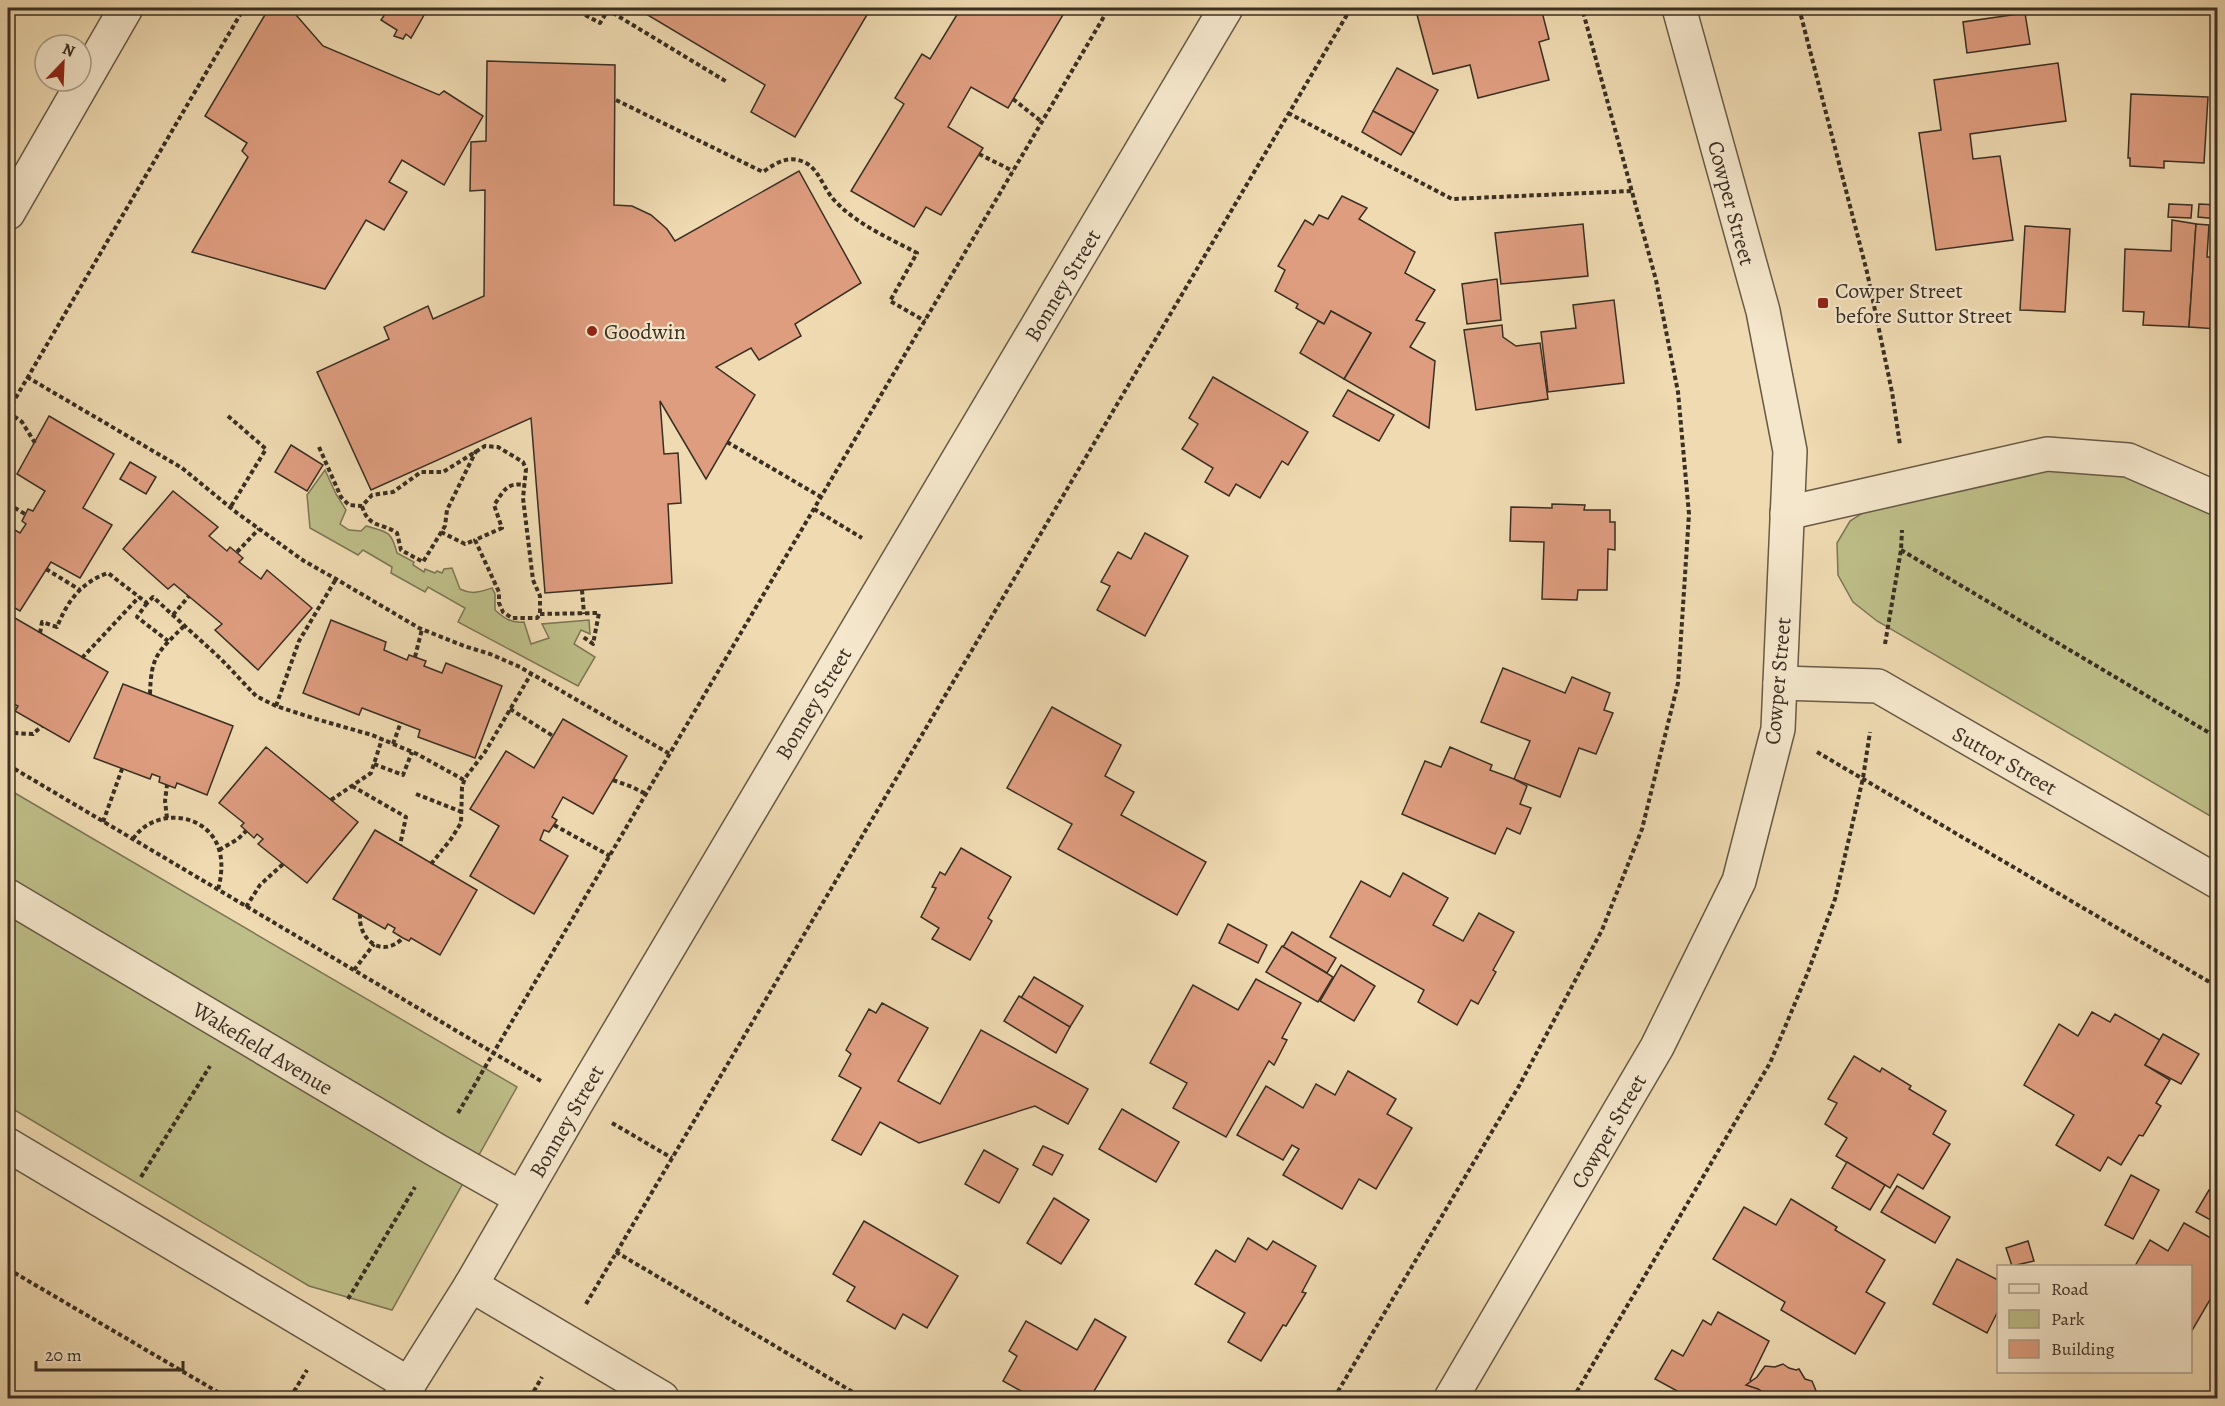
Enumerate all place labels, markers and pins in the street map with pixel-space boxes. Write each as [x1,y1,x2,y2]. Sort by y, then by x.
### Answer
place label: Cowper Street before Suttor Street [1835,276,2012,331]
marker: Cowper Street before Suttor Street [1816,296,1830,310]
place label: Goodwin [604,317,686,347]
marker: Goodwin [585,324,599,338]

